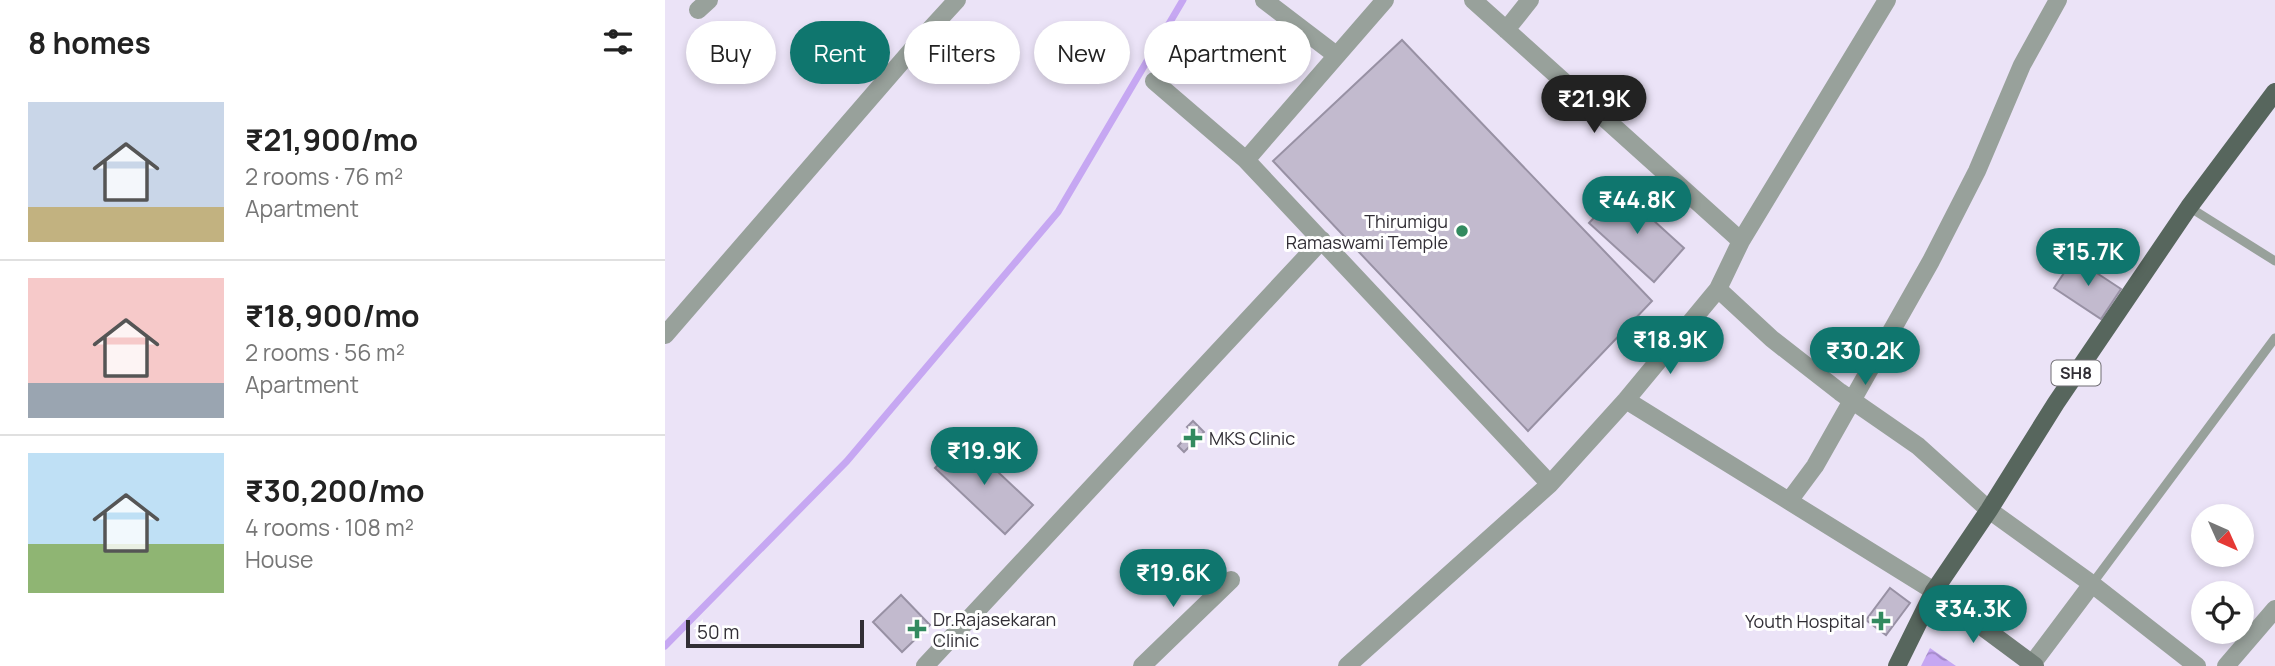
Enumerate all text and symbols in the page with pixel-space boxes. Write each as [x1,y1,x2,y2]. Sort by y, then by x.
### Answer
chip: Buy [686,21,776,84]
chip: Rent [790,21,890,84]
chip: Filters [904,21,1020,84]
chip: New [1034,21,1130,84]
chip: Apartment [1144,21,1311,84]
text: 8 homes [28,22,151,63]
icon: filters [599,23,637,61]
pin: ₹21.9K [1537,76,1651,135]
text: ₹21.9K [1557,82,1631,114]
text: ₹21,900/mo [245,119,418,160]
icon: home [84,130,168,214]
text: 2 rooms · 76 m² [245,160,403,192]
pin: ₹44.8K [1580,176,1694,236]
text: ₹44.8K [1598,183,1676,215]
text: Apartment [245,192,359,224]
place label: Thirumigu Ramaswami Temple [1286,209,1448,254]
marker: Thirumigu Ramaswami Temple [1454,223,1470,239]
pin: ₹15.7K [2031,229,2145,288]
text: ₹15.7K [2052,235,2124,267]
text: ₹18,900/mo [245,295,420,336]
icon: home [84,306,168,390]
pin: ₹18.9K [1613,316,1727,376]
text: ₹18.9K [1633,323,1707,355]
pin: ₹30.2K [1808,328,1922,387]
text: ₹30.2K [1826,334,1904,366]
text: 2 rooms · 56 m² [245,336,405,368]
road number: SH8 [2051,360,2101,386]
text: Apartment [245,368,359,400]
place label: MKS Clinic [1209,426,1295,450]
pin: ₹19.9K [927,428,1041,487]
marker: MKS Clinic [1183,428,1203,448]
text: ₹19.9K [947,434,1021,466]
text: ₹30,200/mo [245,470,425,511]
icon: home [84,481,168,565]
north arrow [2191,504,2254,567]
map controls [2191,504,2254,644]
text: 4 rooms · 108 m² [245,511,414,543]
text: House [245,543,314,575]
pin: ₹19.6K [1116,550,1230,609]
text: ₹19.6K [1136,556,1210,588]
button: locate [2191,581,2254,644]
pin: ₹34.3K [1916,586,2030,645]
text: ₹34.3K [1935,592,2011,624]
place label: Dr.Rajasekaran Clinic [933,607,1056,652]
place label: Youth Hospital [1745,609,1865,633]
marker: Youth Hospital [1871,611,1891,631]
scale bar [686,617,865,649]
text: 50 m [697,619,739,645]
marker: Dr.Rajasekaran Clinic [907,619,927,639]

